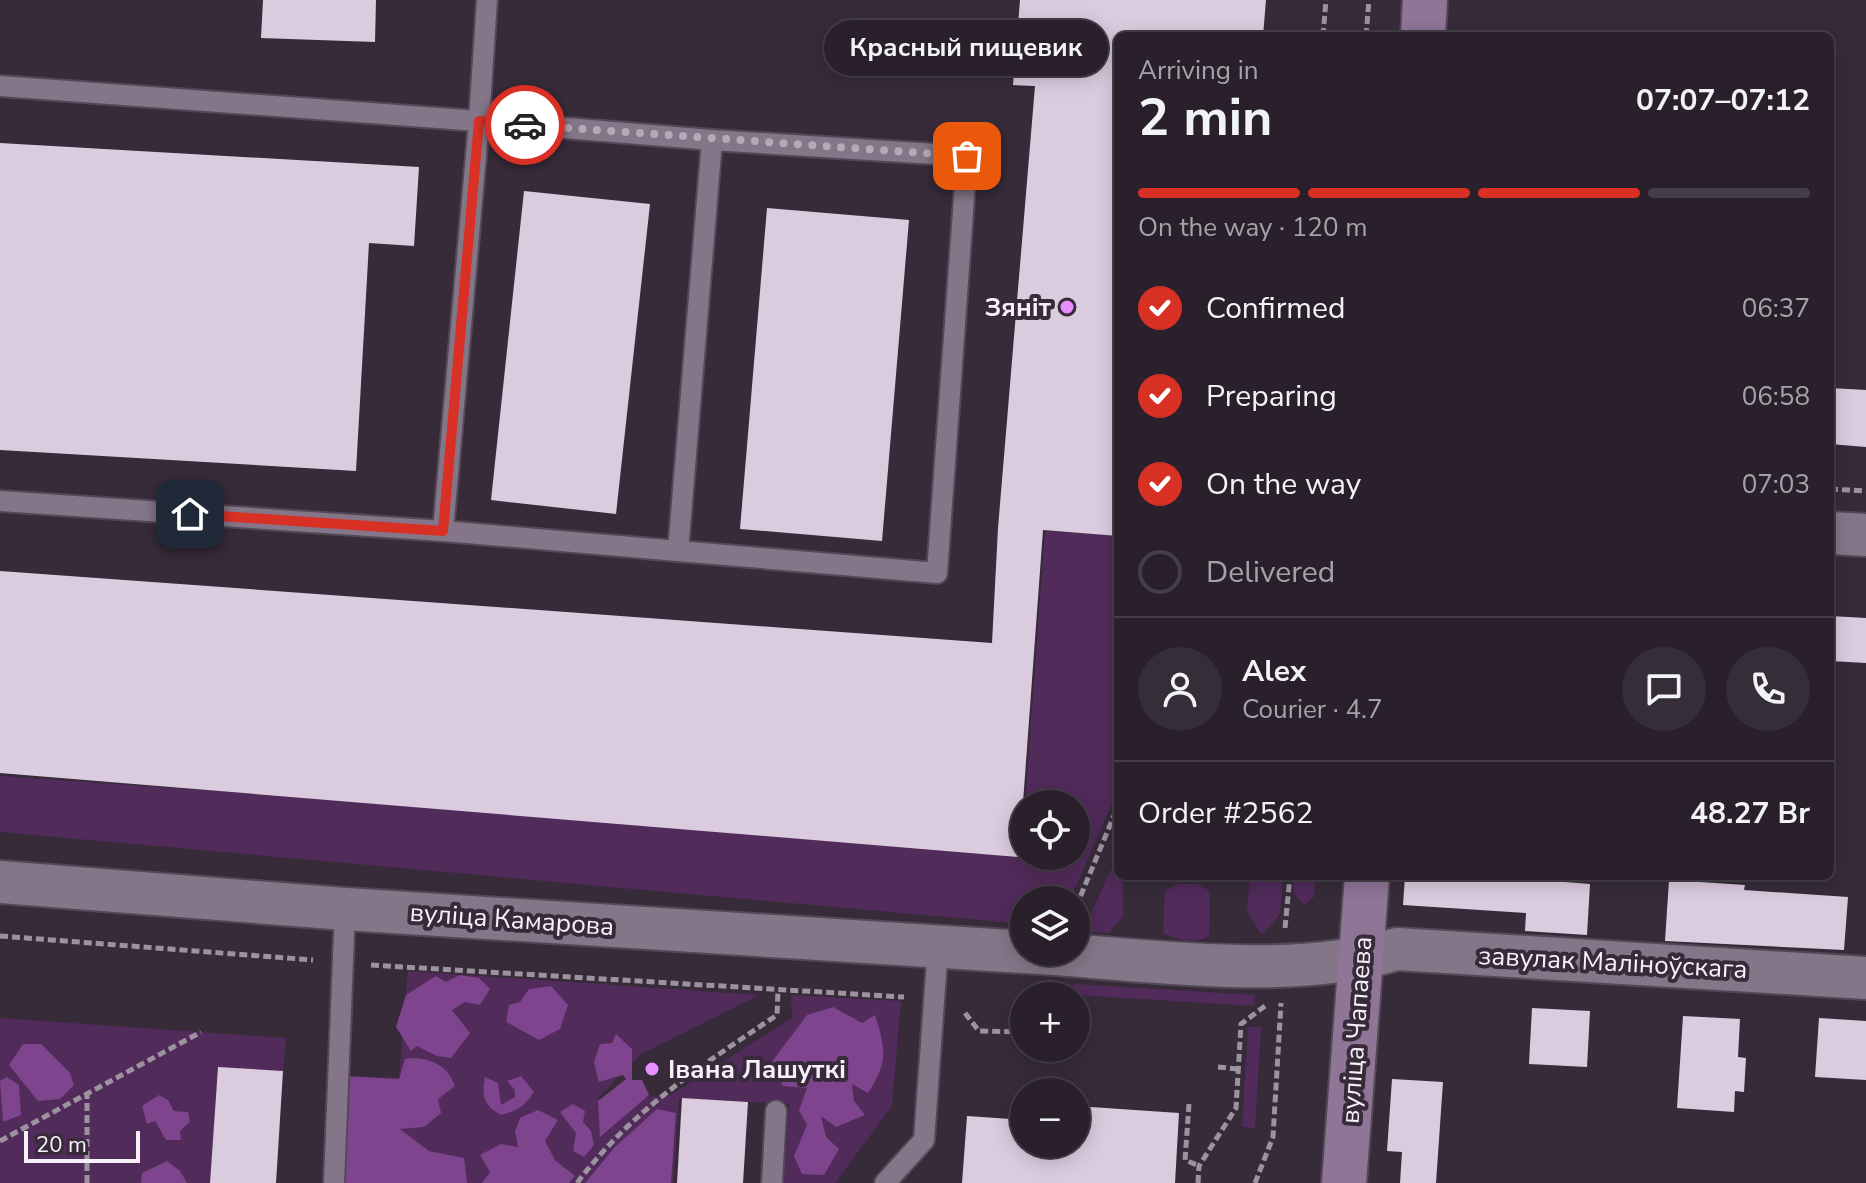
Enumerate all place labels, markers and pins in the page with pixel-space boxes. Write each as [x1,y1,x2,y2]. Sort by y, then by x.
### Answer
callout: Красный пищевик [825,20,1109,76]
pin [933,122,1001,190]
place label: Зяніт [985,290,1052,325]
marker: Зяніт [1058,298,1076,316]
pin [156,480,224,548]
place label: Івана Лашуткі [668,1052,846,1087]
marker: Івана Лашуткі [643,1060,661,1078]

